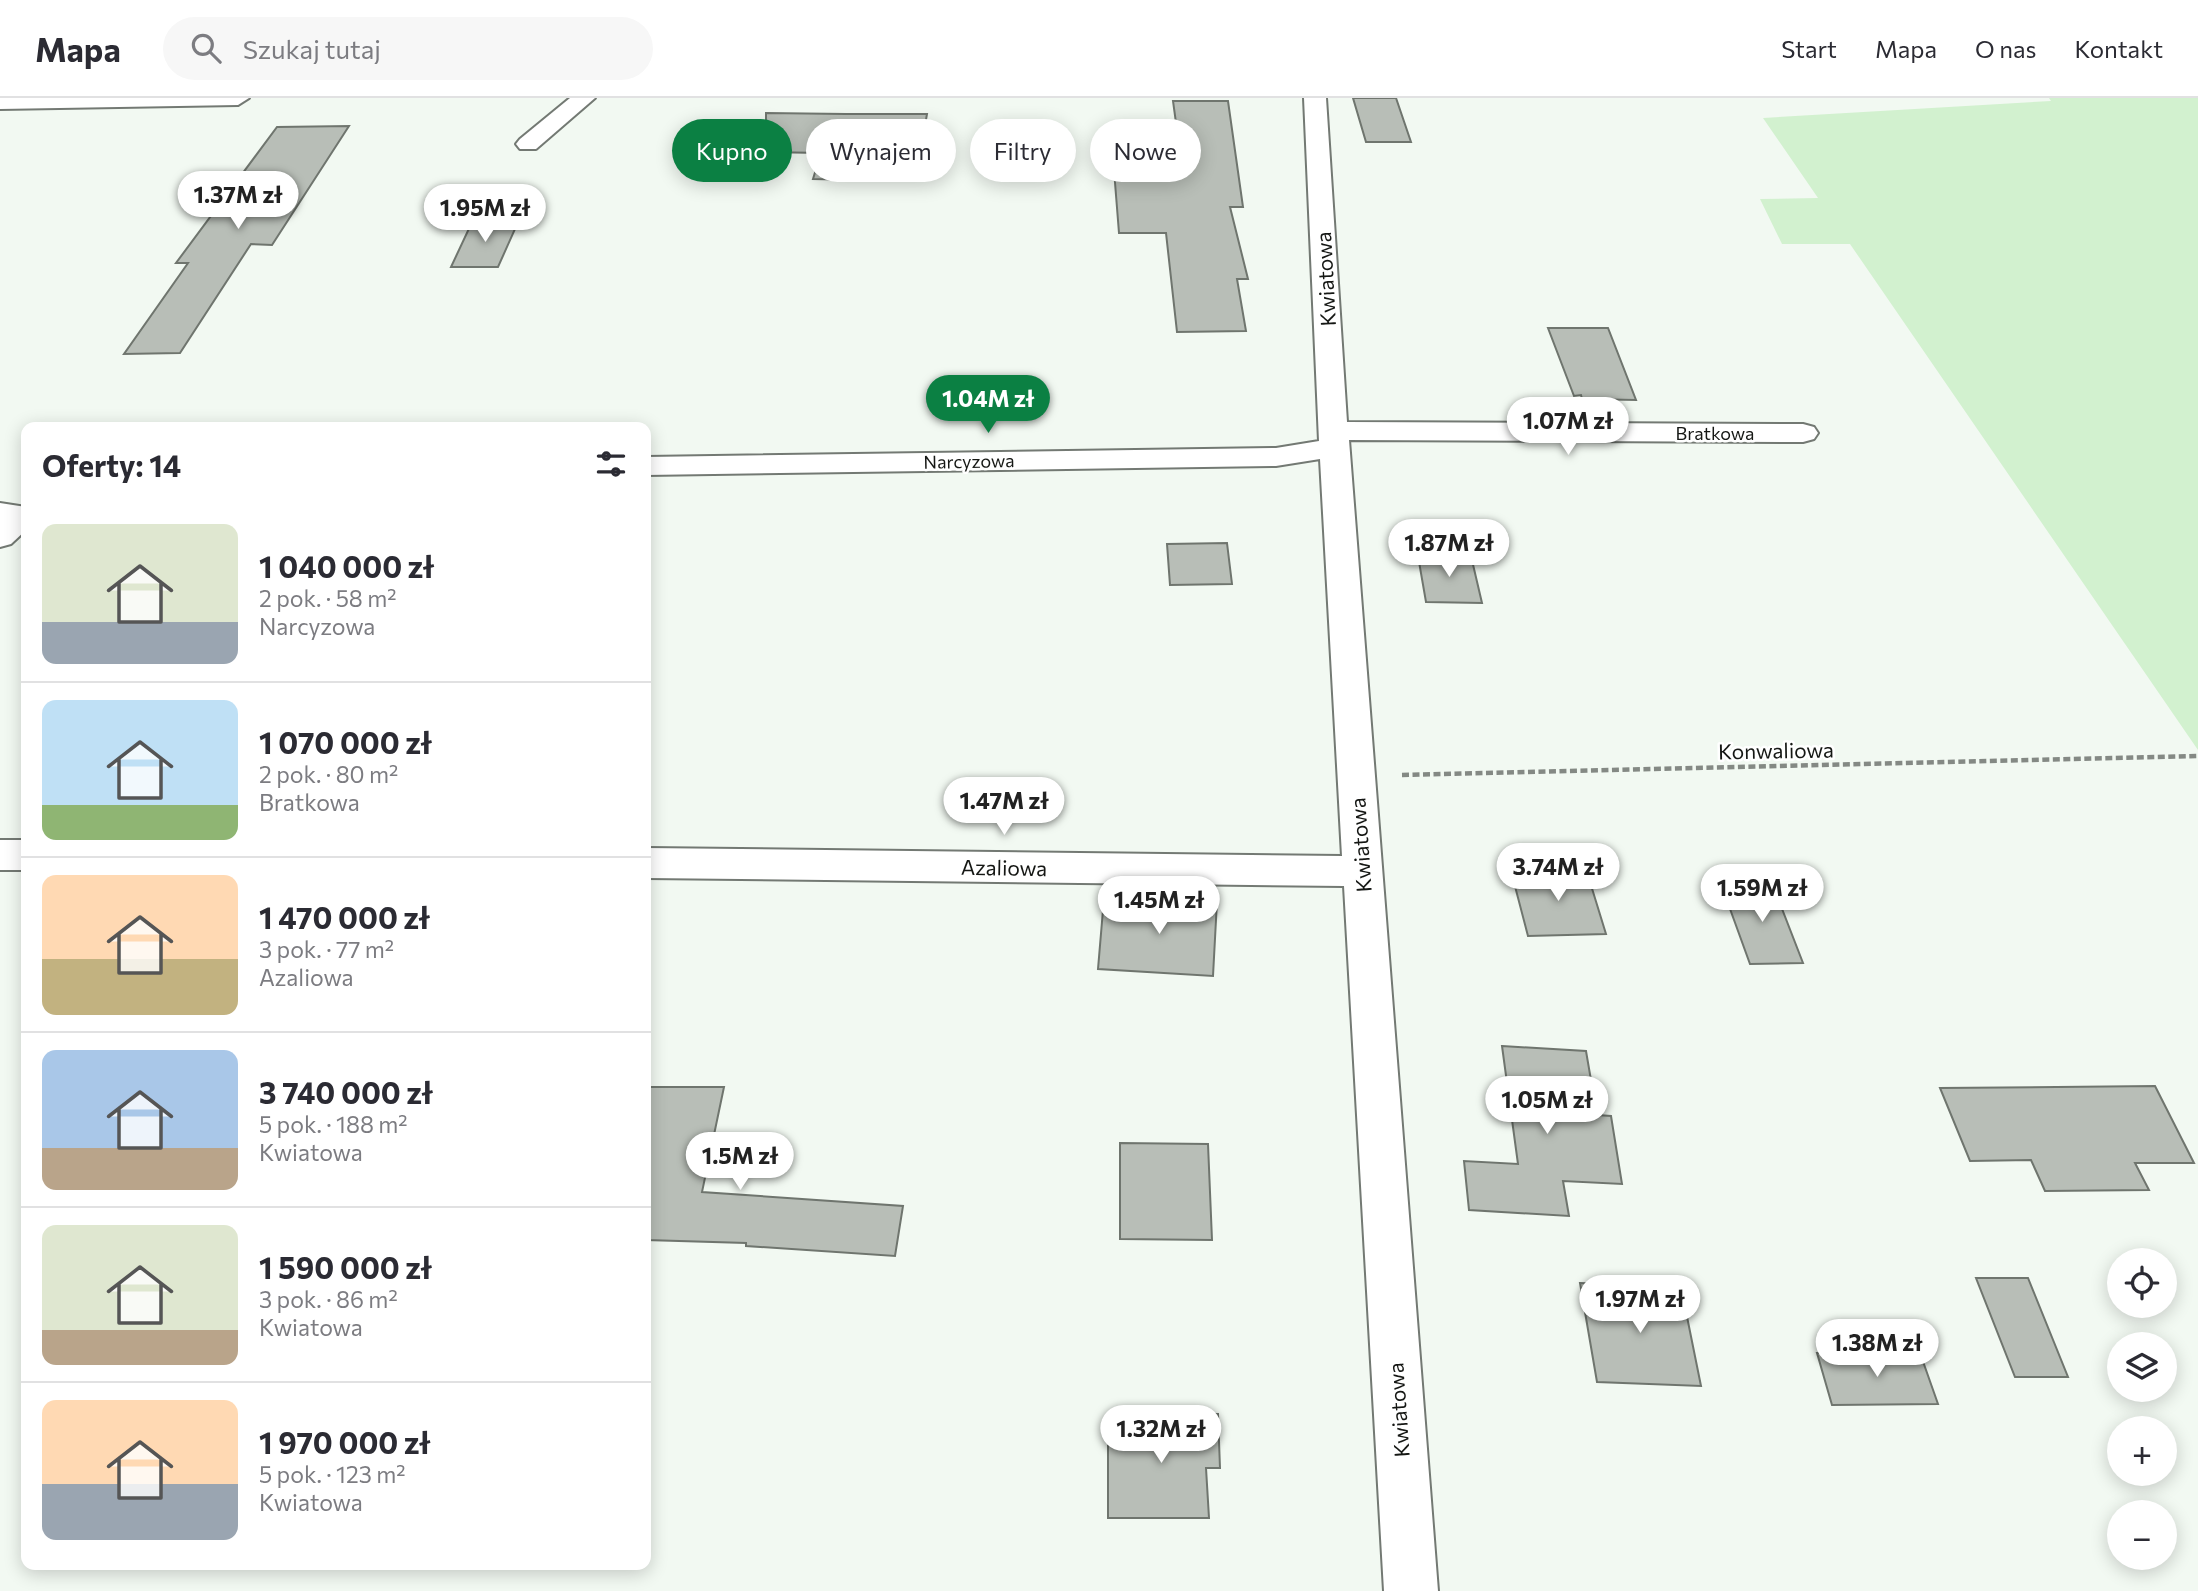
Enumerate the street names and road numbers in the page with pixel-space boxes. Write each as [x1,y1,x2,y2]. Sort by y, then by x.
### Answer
street label: Kwiatowa [1310,231,1340,327]
street label: Bratkowa [1676,422,1754,444]
street label: Narcyzowa [923,449,1015,473]
street label: Konwaliowa [1718,736,1834,764]
street label: Kwiatowa [1344,797,1376,893]
street label: Azaliowa [961,854,1047,880]
street label: Kwiatowa [1382,1362,1414,1458]

